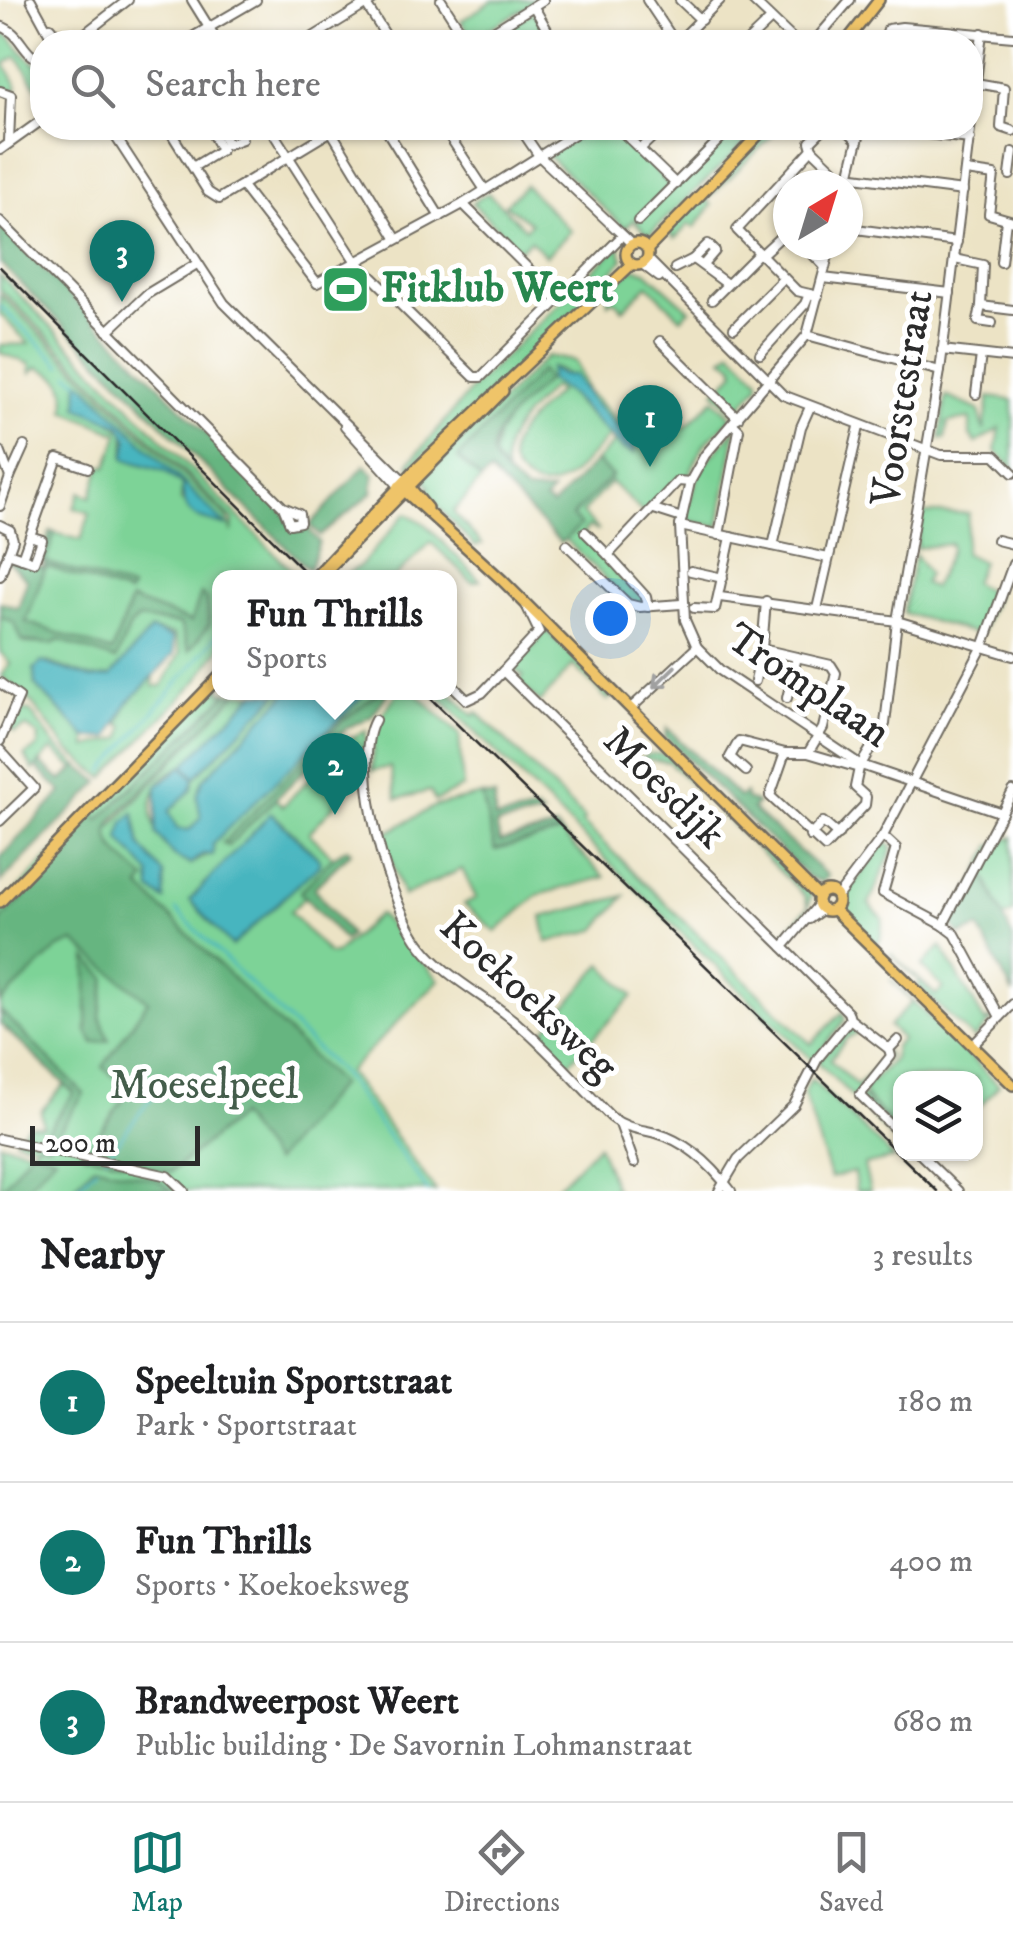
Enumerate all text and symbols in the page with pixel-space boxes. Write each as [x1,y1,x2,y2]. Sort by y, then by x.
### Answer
search box [30,30,983,140]
icon: search [65,58,120,113]
text: Search here [145,61,321,109]
north arrow [773,170,863,260]
pin: 3 [90,220,154,302]
sports icon: Fitklub Weert [320,263,372,315]
place label: Fitklub Weert [381,263,614,315]
street label: Voorstestraat [860,286,946,511]
pin: 1 [618,384,682,467]
popup [212,570,457,700]
text: Fun Thrills [246,591,423,639]
your location [585,593,636,644]
street label: Tromplaan [716,612,900,760]
text: Sports [246,639,327,679]
one-way arrow [652,665,676,689]
street label: Moesdijk [592,716,736,860]
pin: 2 [302,732,368,815]
street label: Koekoeksweg [428,901,628,1093]
park label: Moeselpeel [110,1060,298,1112]
map controls [893,1071,983,1161]
button: layers [893,1071,983,1161]
scale bar [30,1121,200,1166]
text: 200 m [45,1126,116,1161]
text: Nearby [40,1230,164,1282]
text: 3 results [872,1236,973,1276]
text: Speeltuin Sportstraat [135,1358,452,1406]
text: 1 [67,1382,78,1422]
text: 180 m [897,1382,973,1422]
text: Park · Sportstraat [135,1406,357,1446]
text: Fun Thrills [135,1518,312,1566]
text: 2 [65,1542,80,1582]
text: 400 m [889,1542,973,1582]
text: Sports · Koekoeksweg [135,1566,409,1606]
text: Brandweerpost Weert [135,1678,459,1726]
text: 3 [67,1702,78,1742]
text: 680 m [892,1702,973,1742]
text: Public building · De Savornin Lohmanstraat [135,1726,693,1766]
tab: Map [130,1825,185,1920]
tab: Directions [444,1825,560,1920]
tab: Saved [819,1825,883,1920]

